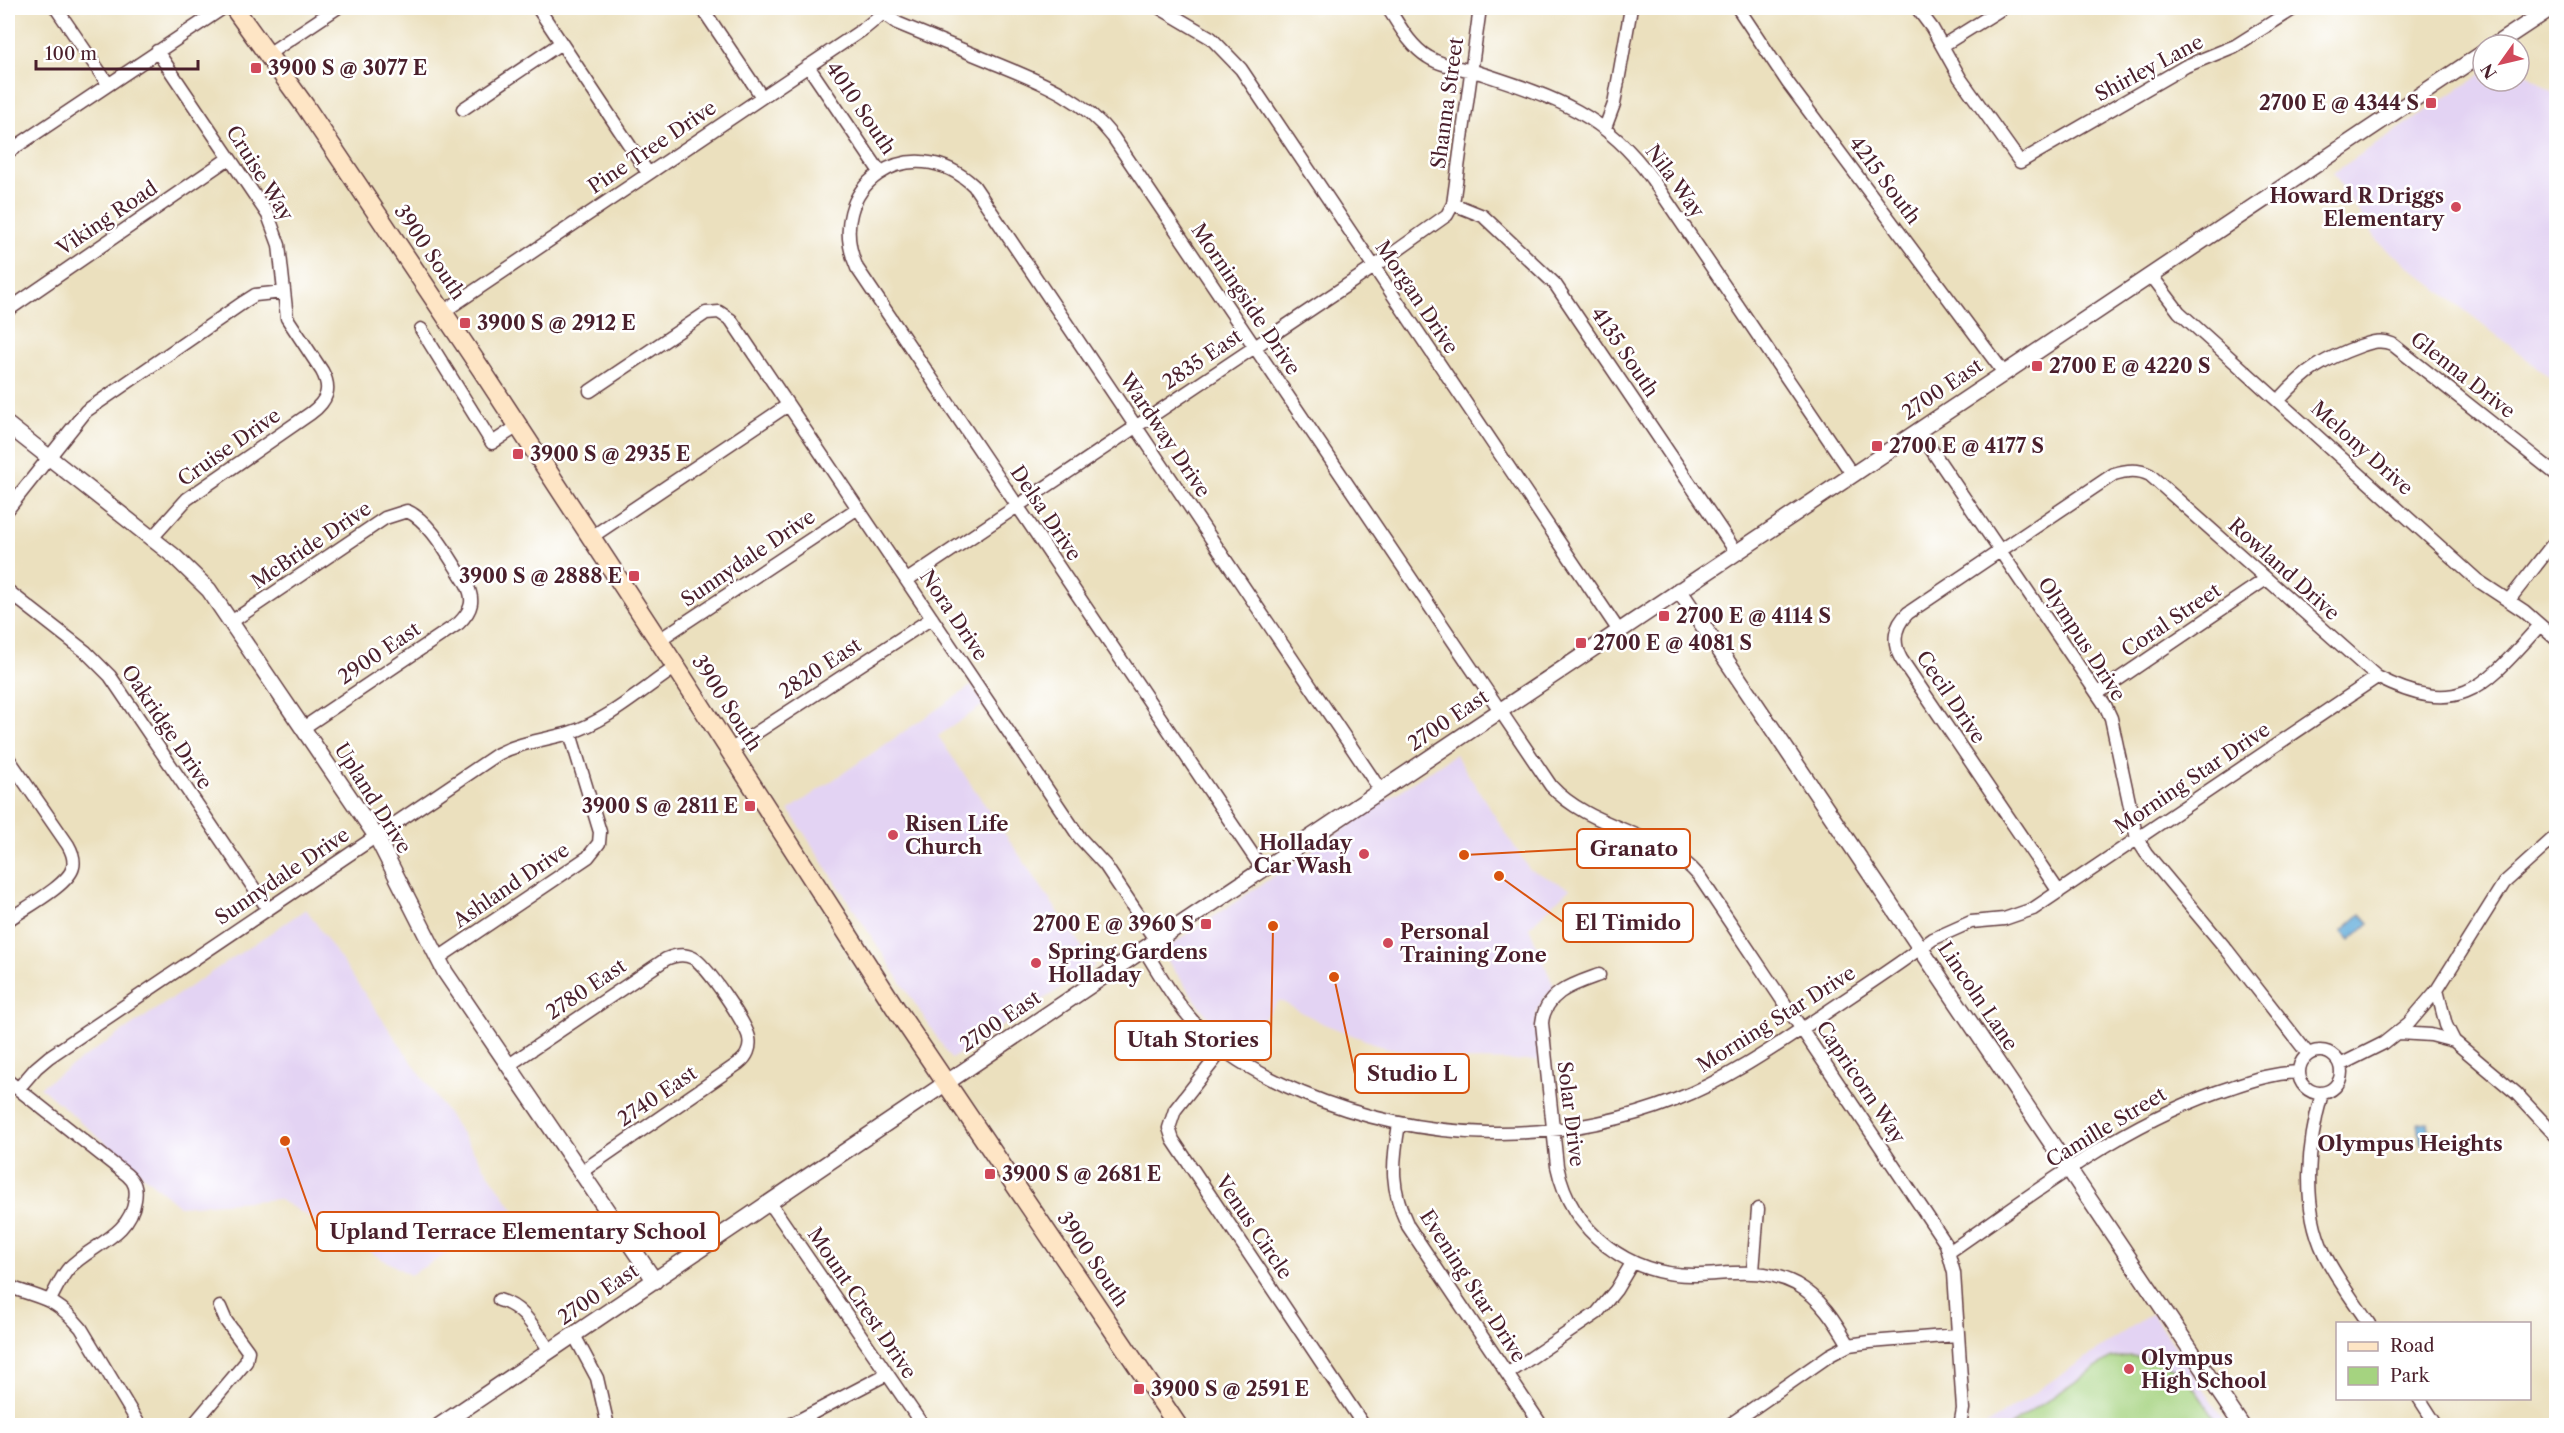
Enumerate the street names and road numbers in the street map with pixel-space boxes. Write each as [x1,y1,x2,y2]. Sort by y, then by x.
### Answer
street label: Shirley Lane [2091,29,2207,107]
street label: Shanna Street [1426,36,1468,170]
street label: 4010 South [821,57,901,159]
street label: Pine Tree Drive [583,95,721,199]
street label: Cruise Way [221,121,299,226]
street label: 4215 South [1844,131,1926,229]
street label: Nila Way [1640,140,1710,223]
street label: Viking Road [51,176,162,261]
street label: 3900 South [389,200,471,305]
street label: Morningside Drive [1186,219,1306,379]
street label: Morgan Drive [1370,236,1464,358]
street label: 4135 South [1586,302,1664,402]
street label: 2835 East [1158,324,1246,394]
street label: Glenna Drive [2406,327,2520,423]
street label: 2700 East [1897,353,1987,425]
street label: Wardway Drive [1114,368,1215,502]
street label: Melony Drive [2306,396,2418,500]
street label: Cruise Drive [173,403,285,491]
street label: Delsa Drive [1005,461,1087,565]
street label: McBride Drive [247,496,375,594]
street label: Sunnydale Drive [676,504,820,612]
street label: Rowland Drive [2224,513,2344,625]
street label: Nora Drive [915,565,993,665]
street label: Olympus Drive [2033,573,2131,705]
street label: Coral Street [2117,578,2225,662]
street label: 2900 East [333,617,425,689]
street label: 2820 East [775,633,865,703]
street label: Cecil Drive [1911,646,1991,748]
street label: 3900 South [687,651,767,756]
street label: Oakridge Drive [117,660,217,794]
street label: 2700 East [1403,684,1493,756]
street label: Morning Star Drive [2110,717,2274,839]
street label: Upland Drive [329,738,417,858]
street label: Sunnydale Drive [210,822,354,930]
street label: Ashland Drive [448,837,573,933]
street label: Lincoln Lane [1933,937,2023,1055]
street label: 2780 East [541,954,631,1024]
street label: Morning Star Drive [1692,961,1860,1077]
street label: 2700 East [955,985,1045,1057]
street label: Capricorn Way [1811,1016,1911,1148]
street label: Solar Drive [1553,1060,1589,1168]
street label: 2740 East [613,1061,701,1131]
street label: Camille Street [2042,1082,2170,1172]
street label: Venus Circle [1210,1170,1298,1283]
street label: Evening Star Drive [1415,1205,1531,1367]
street label: 3900 South [1052,1207,1134,1312]
street label: Mount Crest Drive [803,1223,921,1383]
street label: 2700 East [553,1258,643,1330]

